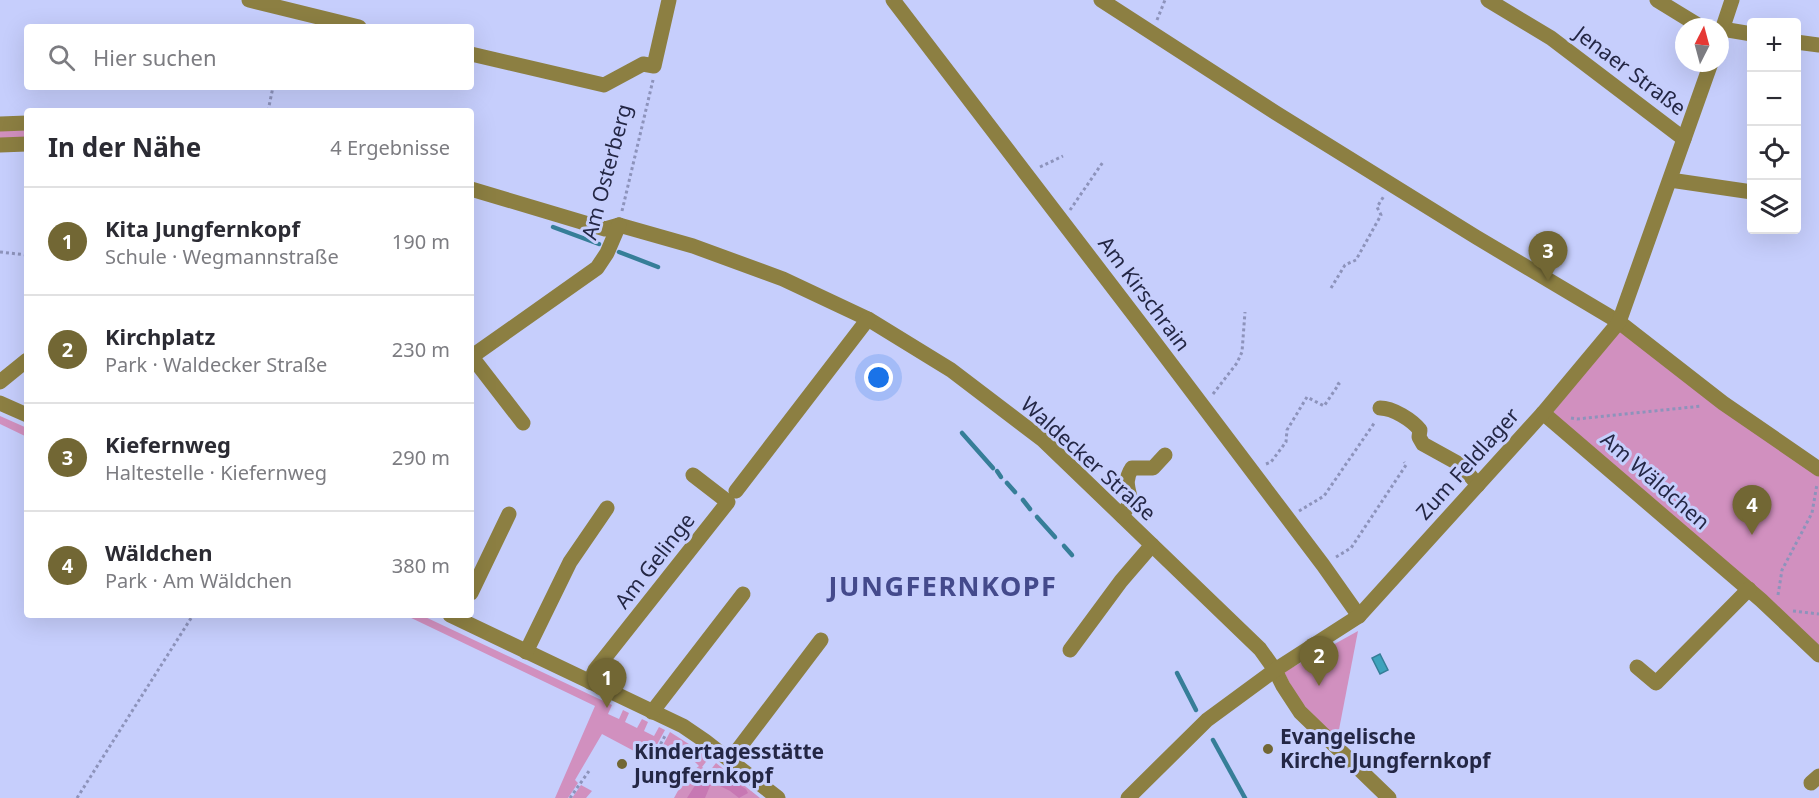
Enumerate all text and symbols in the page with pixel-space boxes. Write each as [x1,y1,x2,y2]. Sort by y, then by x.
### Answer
street label: Jenaer Straße [1568,18,1692,121]
north arrow [1675,18,1729,72]
map controls [1747,18,1801,234]
button: + [1747,18,1801,72]
search box [24,24,474,90]
icon: search [45,41,78,74]
text: Hier suchen [93,42,217,72]
button: − [1747,72,1801,126]
street label: Am Osterberg [574,101,638,243]
button: locate [1747,126,1801,180]
text: In der Nähe [48,129,201,165]
text: 4 Ergebnisse [330,134,450,161]
button: layers [1747,180,1801,234]
text: Kita Jungfernkopf [105,213,300,243]
text: 1 [62,228,73,255]
text: 190 m [392,228,450,255]
street label: Am Kirschrain [1092,230,1197,357]
pin: 3 [1528,232,1568,281]
text: Schule · Wegmannstraße [105,243,339,270]
text: Kirchplatz [105,321,215,351]
text: 2 [62,336,73,363]
text: 230 m [392,336,450,363]
text: Park · Waldecker Straße [105,351,327,378]
your location [864,363,893,392]
street label: Waldecker Straße [1015,390,1162,526]
street label: Zum Feldlager [1409,401,1525,525]
street label: Am Wäldchen [1595,425,1716,535]
text: Kiefernweg [105,429,231,459]
text: 3 [62,444,73,471]
text: 290 m [392,444,450,471]
text: Haltestelle · Kiefernweg [105,459,327,486]
pin: 4 [1732,486,1772,535]
street label: Am Gelinge [608,507,700,614]
text: Wäldchen [105,537,213,567]
text: 4 [62,552,73,579]
text: 380 m [392,552,450,579]
text: Park · Am Wäldchen [105,567,292,594]
district label: JUNGFERNKOPF [827,567,1057,604]
pin: 2 [1300,636,1338,686]
pin: 1 [588,658,626,708]
place label: Evangelische Kirche Jungfernkopf [1280,722,1492,774]
place label: Kindertagesstätte Jungfernkopf [632,737,824,789]
marker: Evangelische Kirche Jungfernkopf [1261,742,1275,756]
marker: Kindertagesstätte Jungfernkopf [615,757,629,771]

